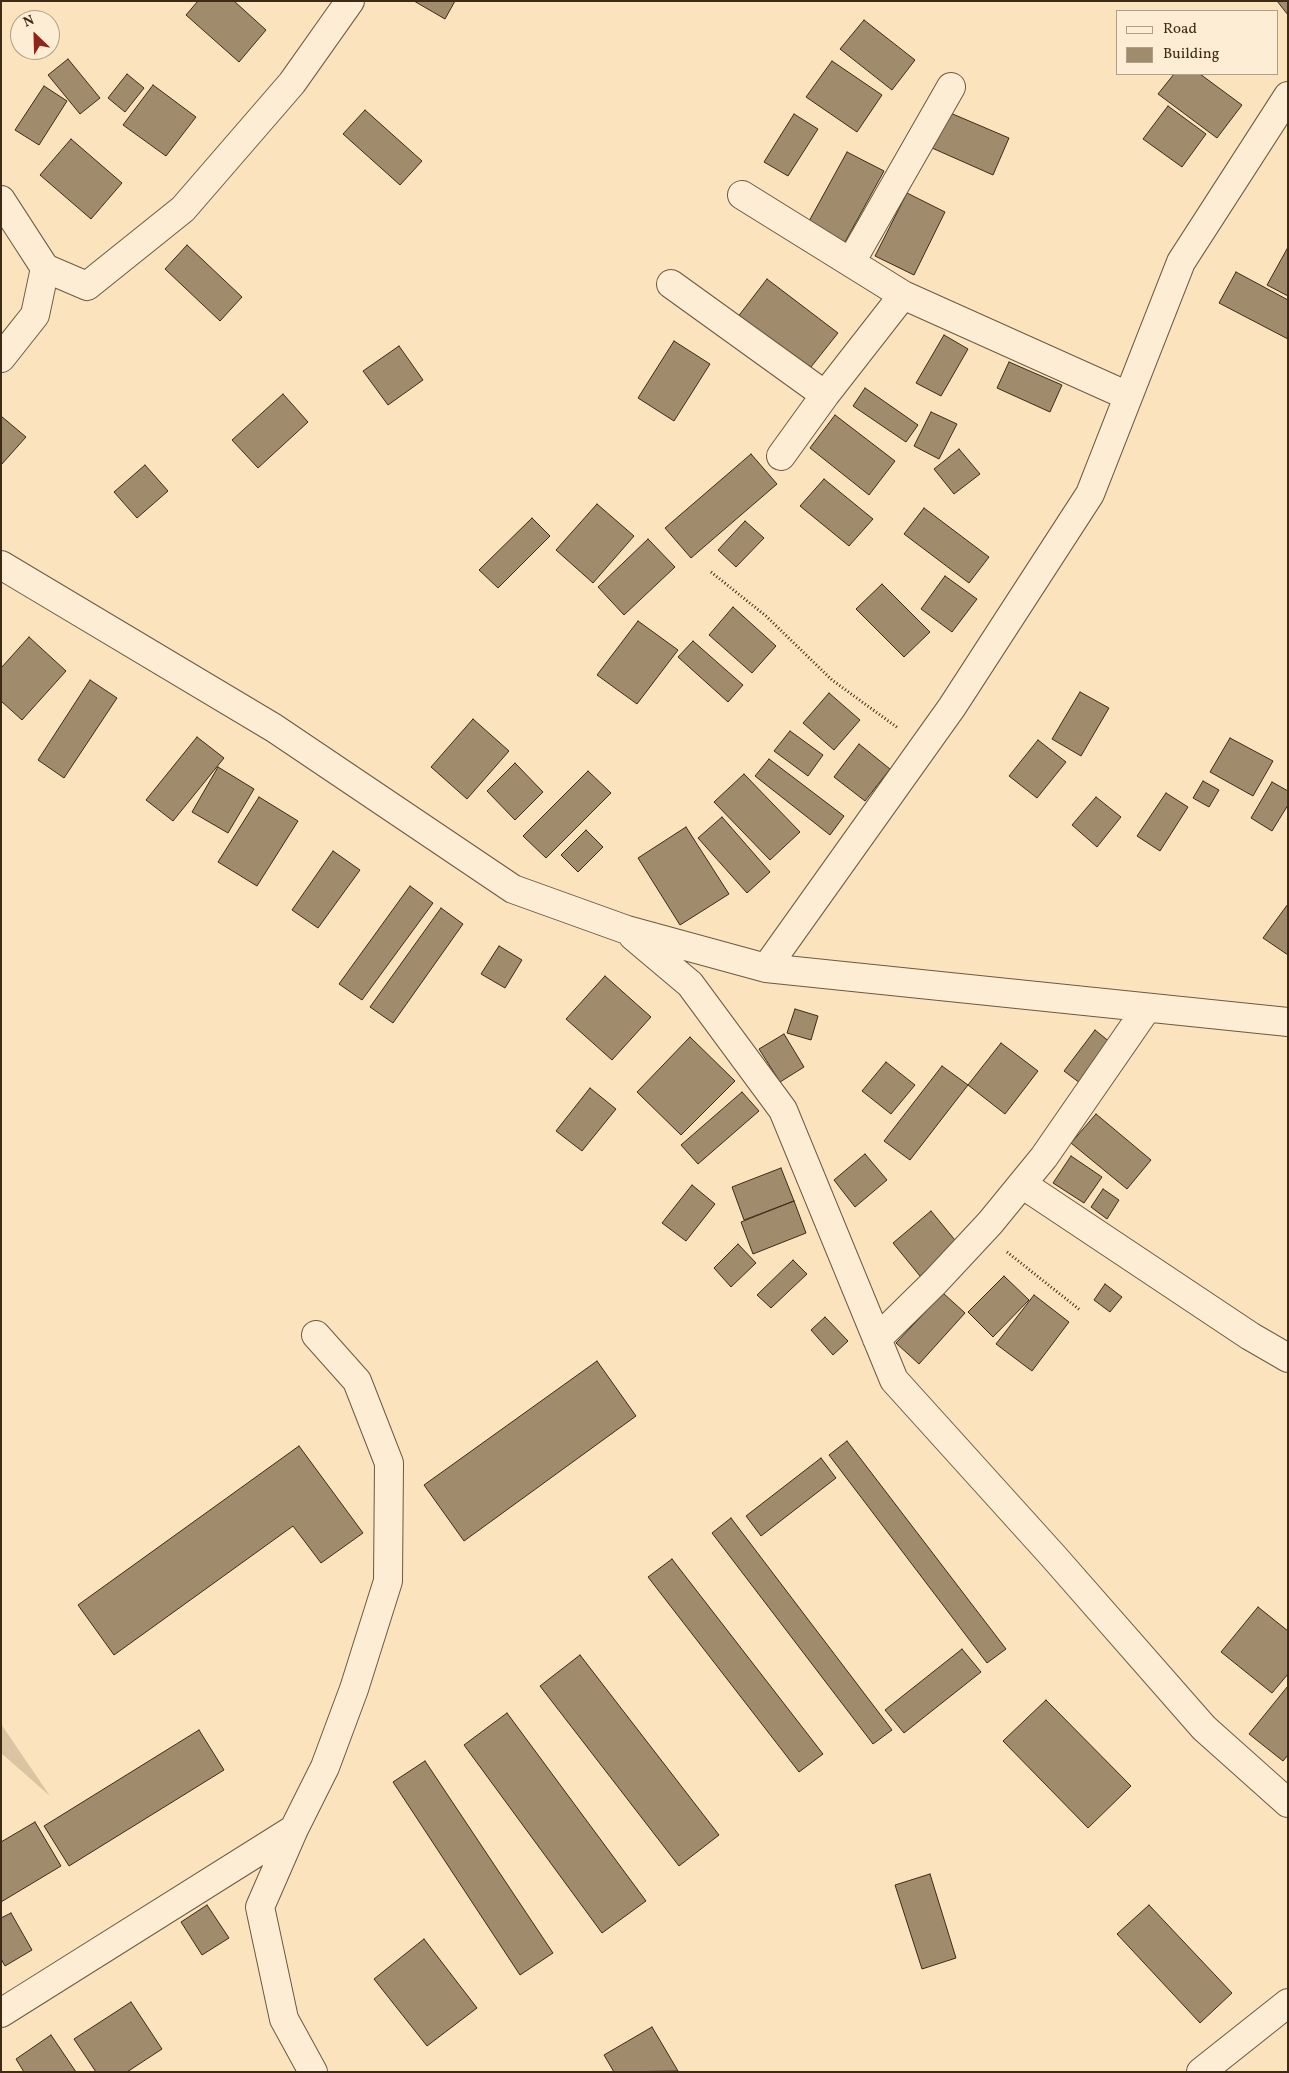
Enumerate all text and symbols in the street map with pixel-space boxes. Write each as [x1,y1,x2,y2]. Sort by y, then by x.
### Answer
north arrow [10,10,60,60]
legend [1116,10,1279,75]
text: N [21,11,38,33]
text: Road [1163,19,1197,40]
text: Building [1163,44,1219,65]

